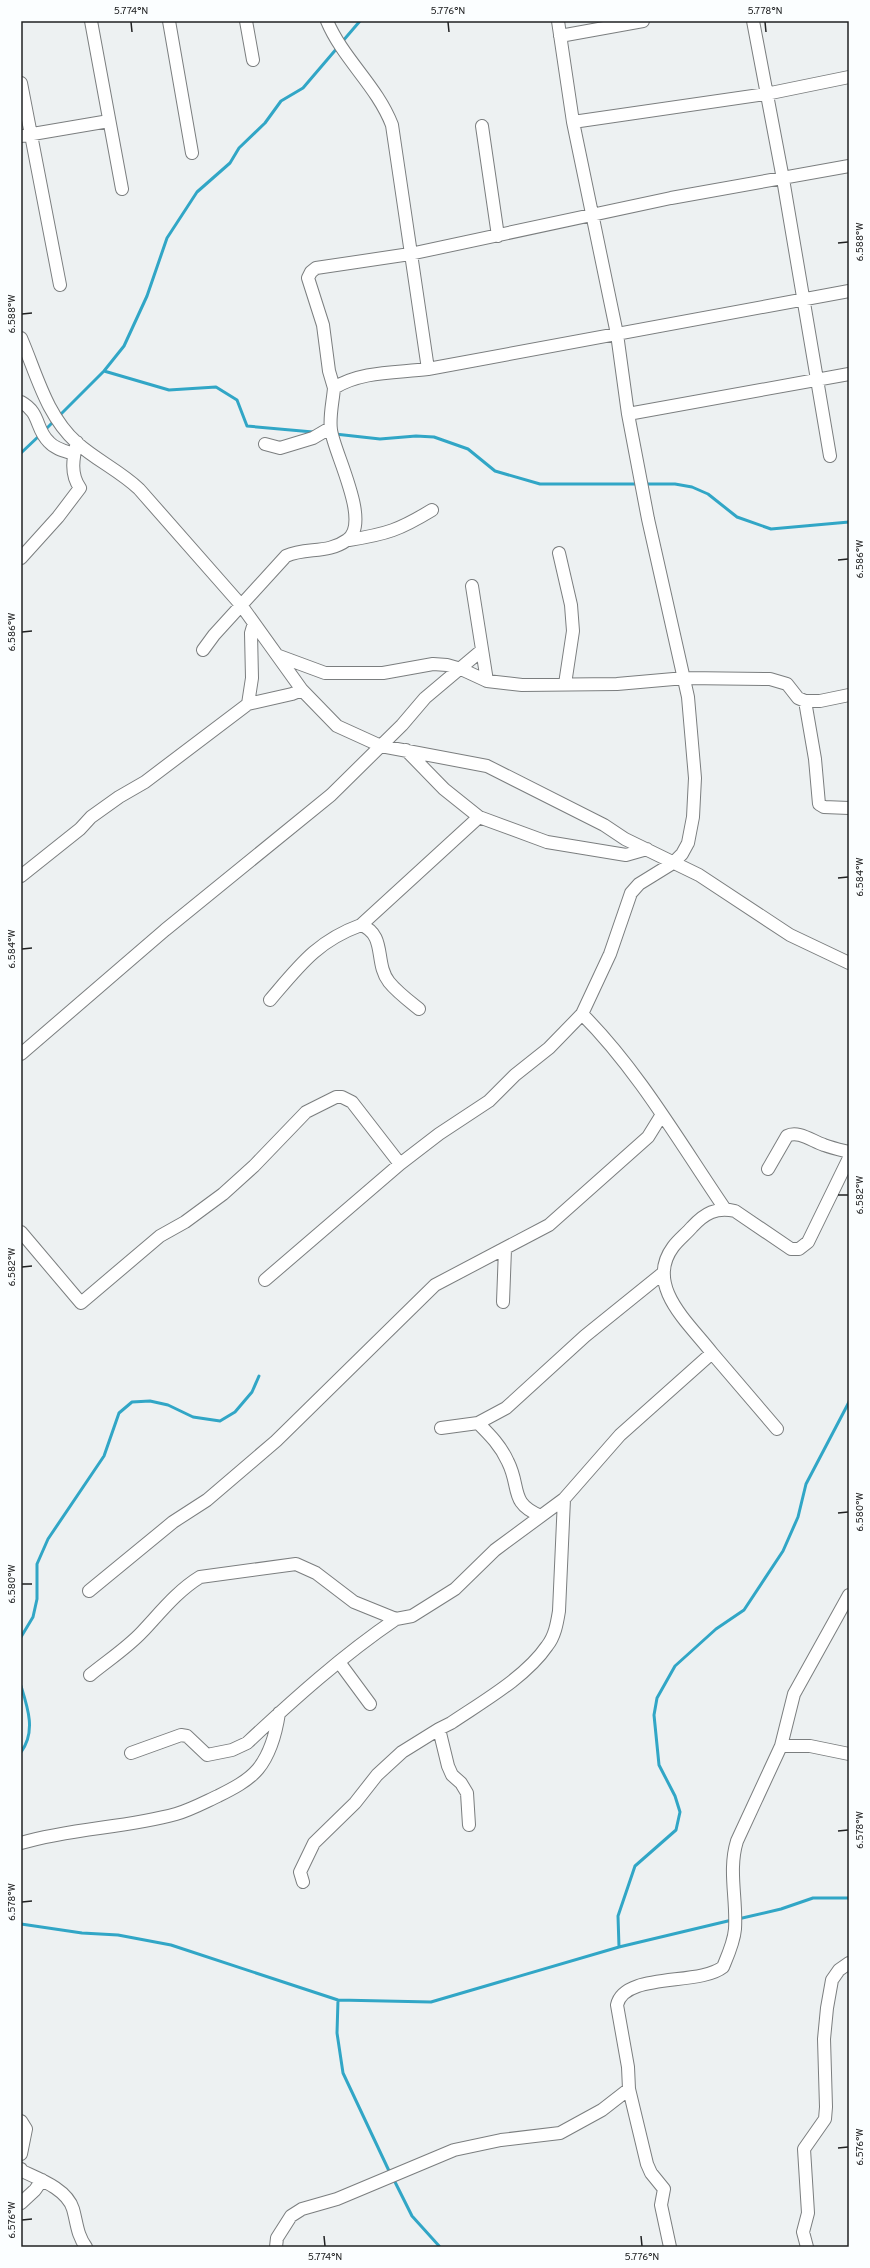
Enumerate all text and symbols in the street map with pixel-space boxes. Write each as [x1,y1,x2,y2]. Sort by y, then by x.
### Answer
text: 5.774°N [114,5,148,18]
text: 5.776°N [431,5,465,18]
text: 5.778°N [747,5,783,18]
text: 6.588°W [854,222,867,262]
text: 6.588°W [6,294,19,334]
text: 6.586°W [854,539,867,579]
text: 6.586°W [6,612,19,652]
text: 6.584°W [854,857,867,897]
text: 6.584°W [6,929,19,969]
text: 6.582°W [854,1176,867,1214]
text: 6.582°W [6,1248,19,1286]
text: 6.580°W [854,1492,867,1532]
text: 6.580°W [6,1564,19,1604]
text: 6.578°W [854,1811,867,1849]
text: 6.578°W [6,1883,19,1921]
text: 6.576°W [854,2128,867,2166]
text: 6.576°W [6,2201,19,2239]
text: 5.774°N [308,2251,342,2264]
text: 5.776°N [625,2251,659,2264]

